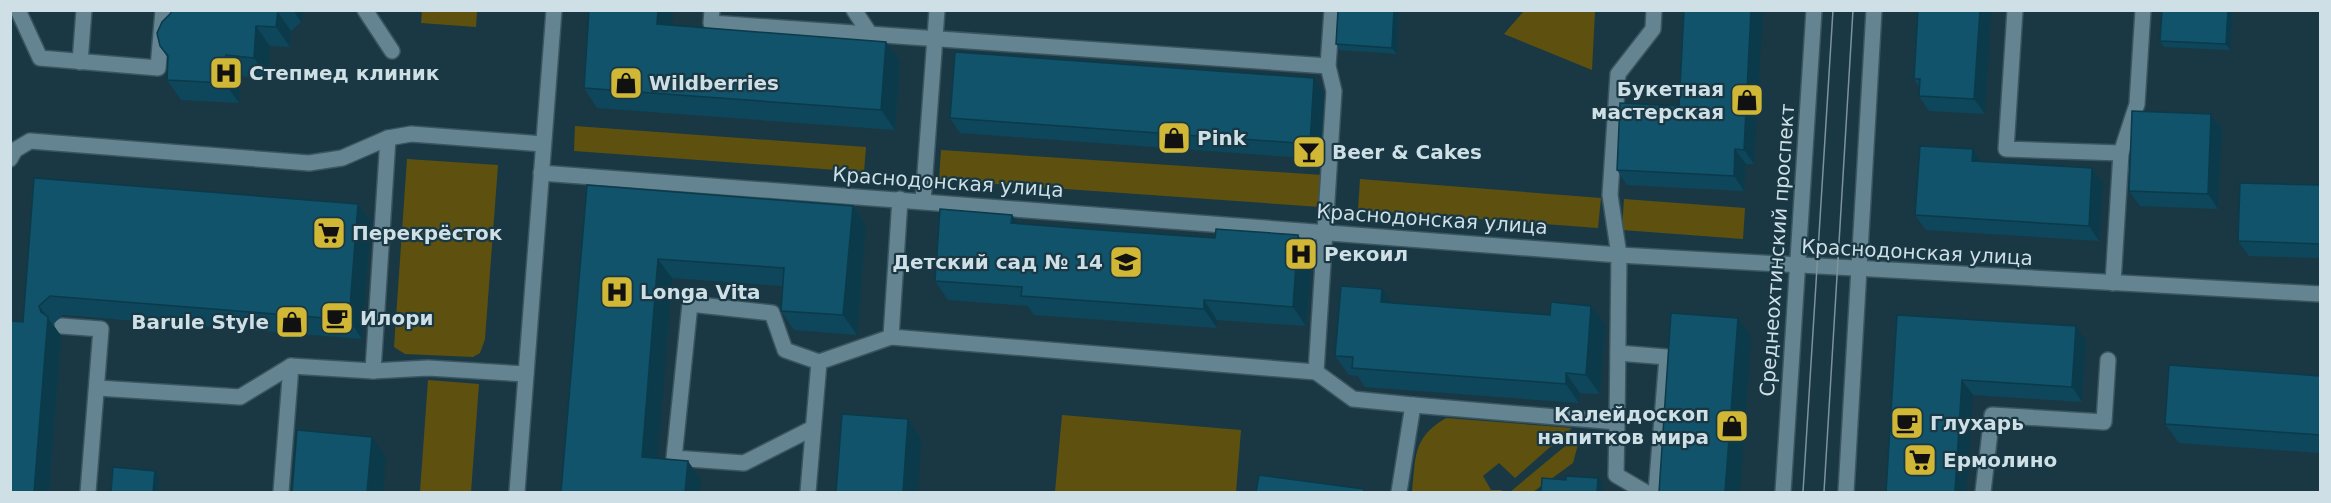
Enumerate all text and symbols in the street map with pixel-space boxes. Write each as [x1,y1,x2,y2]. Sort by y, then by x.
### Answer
hospital icon: Степмед клиник [208,55,244,91]
place label: Степмед клиник [249,61,440,85]
shop icon: Wildberries [608,65,644,101]
place label: Wildberries [649,71,779,95]
place label: Букетная мастерская [1591,77,1724,124]
shop icon: Букетная мастерская [1729,82,1765,118]
street label: Среднеохтинский проспект [1755,102,1799,397]
shop icon: Pink [1156,120,1192,156]
place label: Pink [1197,126,1247,150]
bar icon: Beer & Cakes [1291,134,1327,170]
place label: Beer & Cakes [1332,140,1482,164]
street label: Краснодонская улица [832,162,1064,202]
street label: Краснодонская улица [1316,199,1548,239]
supermarket icon: Перекрёсток [311,215,347,251]
place label: Перекрёсток [352,221,503,245]
street label: Краснодонская улица [1801,234,2033,270]
hospital icon: Рекоил [1283,236,1319,272]
place label: Рекоил [1324,242,1408,266]
school or university icon: Детский сад № 14 [1108,244,1144,280]
place label: Детский сад № 14 [892,250,1103,274]
hospital icon: Longa Vita [599,274,635,310]
place label: Longa Vita [640,280,761,304]
cafe icon: Илори [319,300,355,336]
shop icon: Barule Style [274,304,310,340]
place label: Илори [360,306,433,330]
place label: Barule Style [131,310,269,334]
place label: Калейдоскоп напитков мира [1537,402,1709,449]
cafe icon: Глухарь [1889,405,1925,441]
shop icon: Калейдоскоп напитков мира [1714,408,1750,444]
place label: Глухарь [1930,411,2024,435]
supermarket icon: Ермолино [1902,442,1938,478]
place label: Ермолино [1943,448,2057,472]

